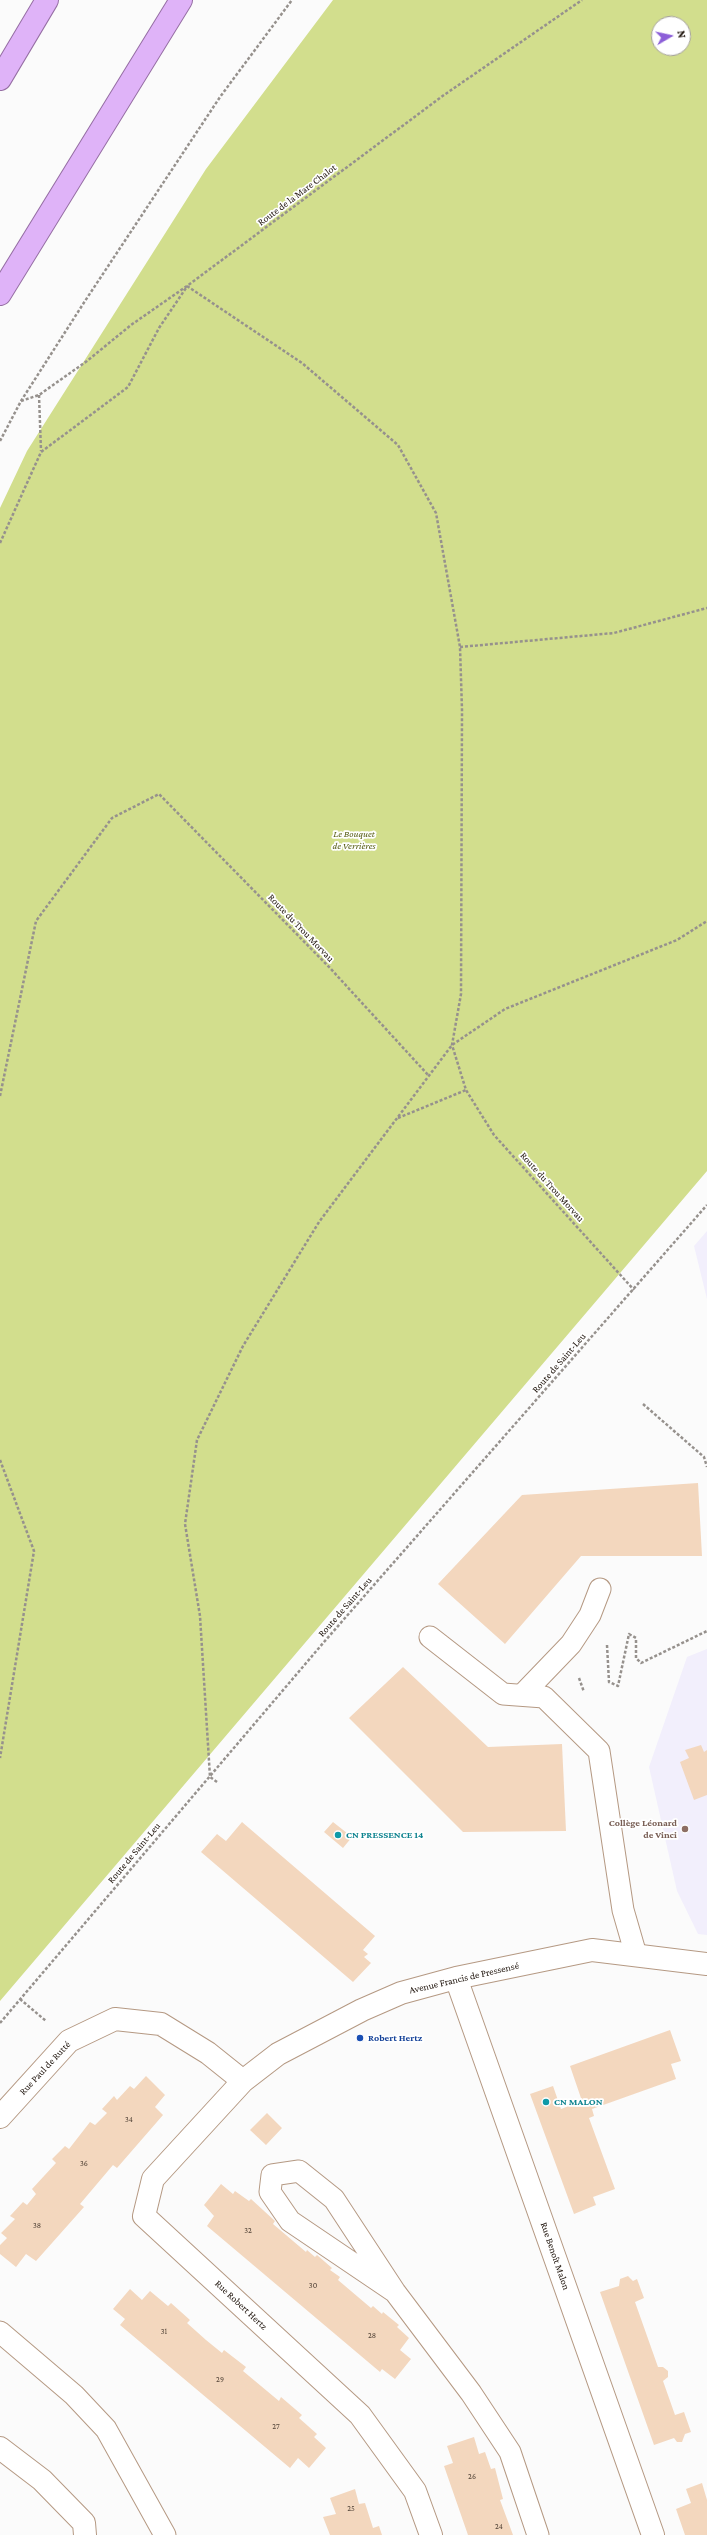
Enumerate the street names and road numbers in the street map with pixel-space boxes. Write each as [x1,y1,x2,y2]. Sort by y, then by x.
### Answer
street label: Route de la Mare Chalot [255,162,339,228]
street label: Route du Trou Morvau [265,892,337,964]
street label: Route du Trou Morvau [517,1150,587,1224]
street label: Route de Saint-Leu [530,1331,588,1395]
street label: Route de Saint-Leu [316,1575,374,1639]
street label: Route de Saint-Leu [105,1820,163,1886]
street label: Avenue Francis de Pressensé [408,1960,520,1996]
street label: Rue Paul de Rutté [17,2038,73,2098]
street label: Rue Benoît Malon [538,2221,572,2291]
street label: Rue Robert Hertz [212,2278,270,2332]

